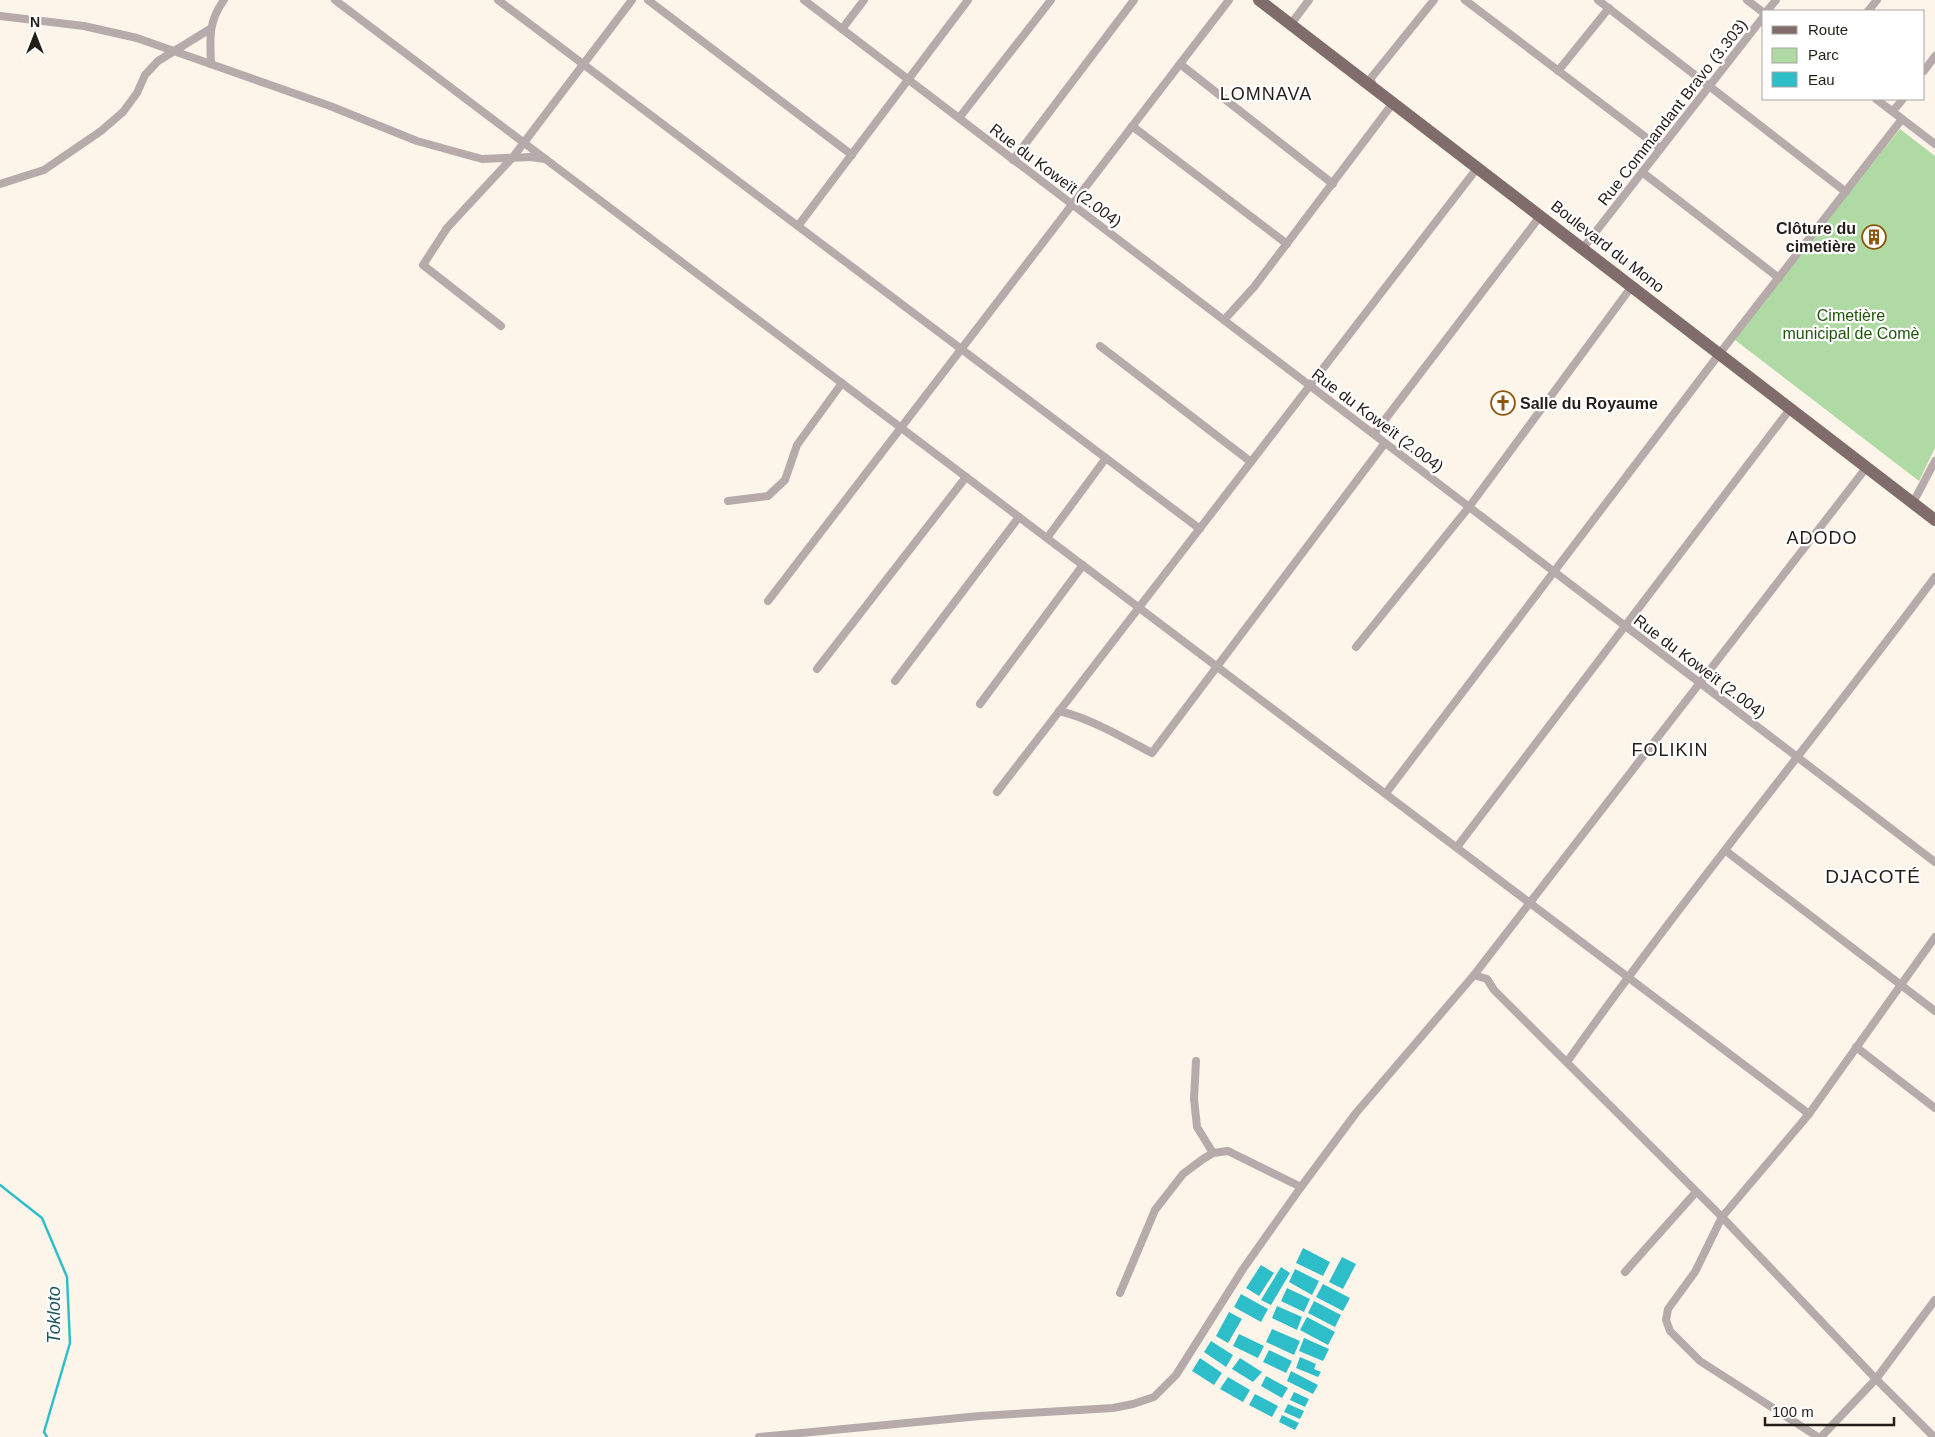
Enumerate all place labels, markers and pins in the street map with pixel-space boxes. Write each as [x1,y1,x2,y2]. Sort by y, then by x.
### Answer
place label: Clôture du cimetière [1776,220,1856,255]
building icon: Clôture du cimetière [1861,224,1887,250]
church icon: Salle du Royaume [1490,390,1516,416]
place label: Salle du Royaume [1520,395,1658,412]

